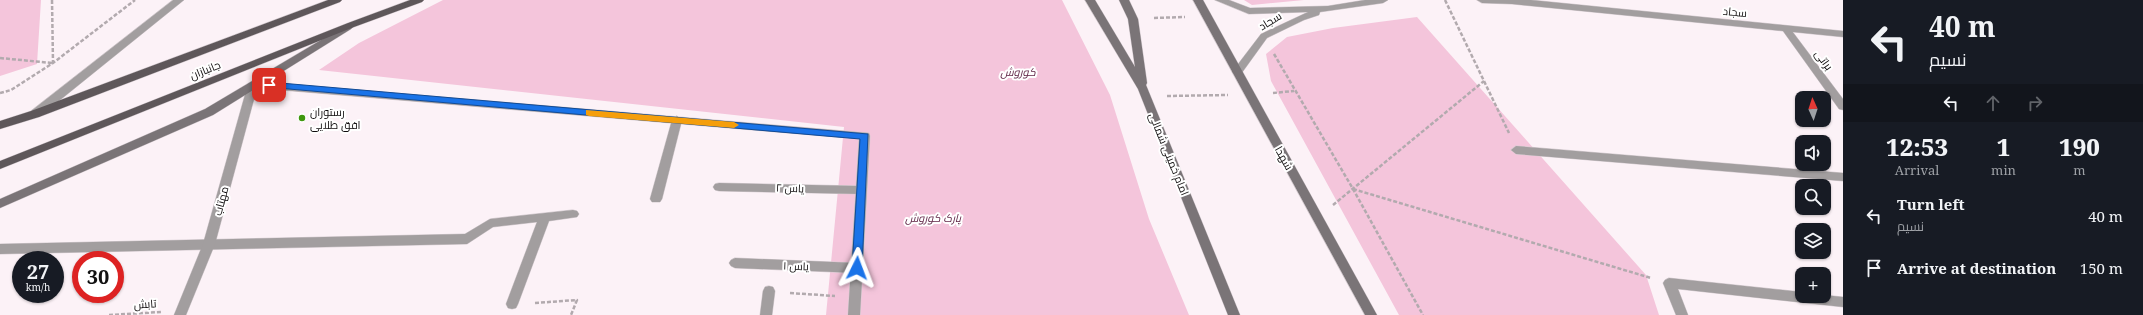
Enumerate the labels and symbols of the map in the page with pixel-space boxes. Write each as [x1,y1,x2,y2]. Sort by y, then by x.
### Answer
street label: سجاد [1722,3,1748,20]
street label: سجاد [1255,8,1284,33]
street label: براتی [1812,46,1837,73]
street label: جانبازان [187,57,222,82]
park label: کوروش [1000,64,1036,79]
pin [252,68,286,102]
north arrow [1795,91,1831,127]
place label: رستوران افق طلایی [310,104,361,132]
street label: امام خمینی شمالی [1145,110,1193,198]
marker: رستوران افق طلایی [297,113,307,123]
street label: شهدا [1272,143,1297,172]
street label: یاس ۲ [776,180,804,195]
street label: مهتاب [209,185,232,217]
park label: پارک کوروش [905,210,962,226]
position arrow [836,247,878,289]
speed limit sign: 30 [72,251,124,303]
street label: یاس ۱ [783,258,809,273]
street label: تابش [133,295,157,312]

